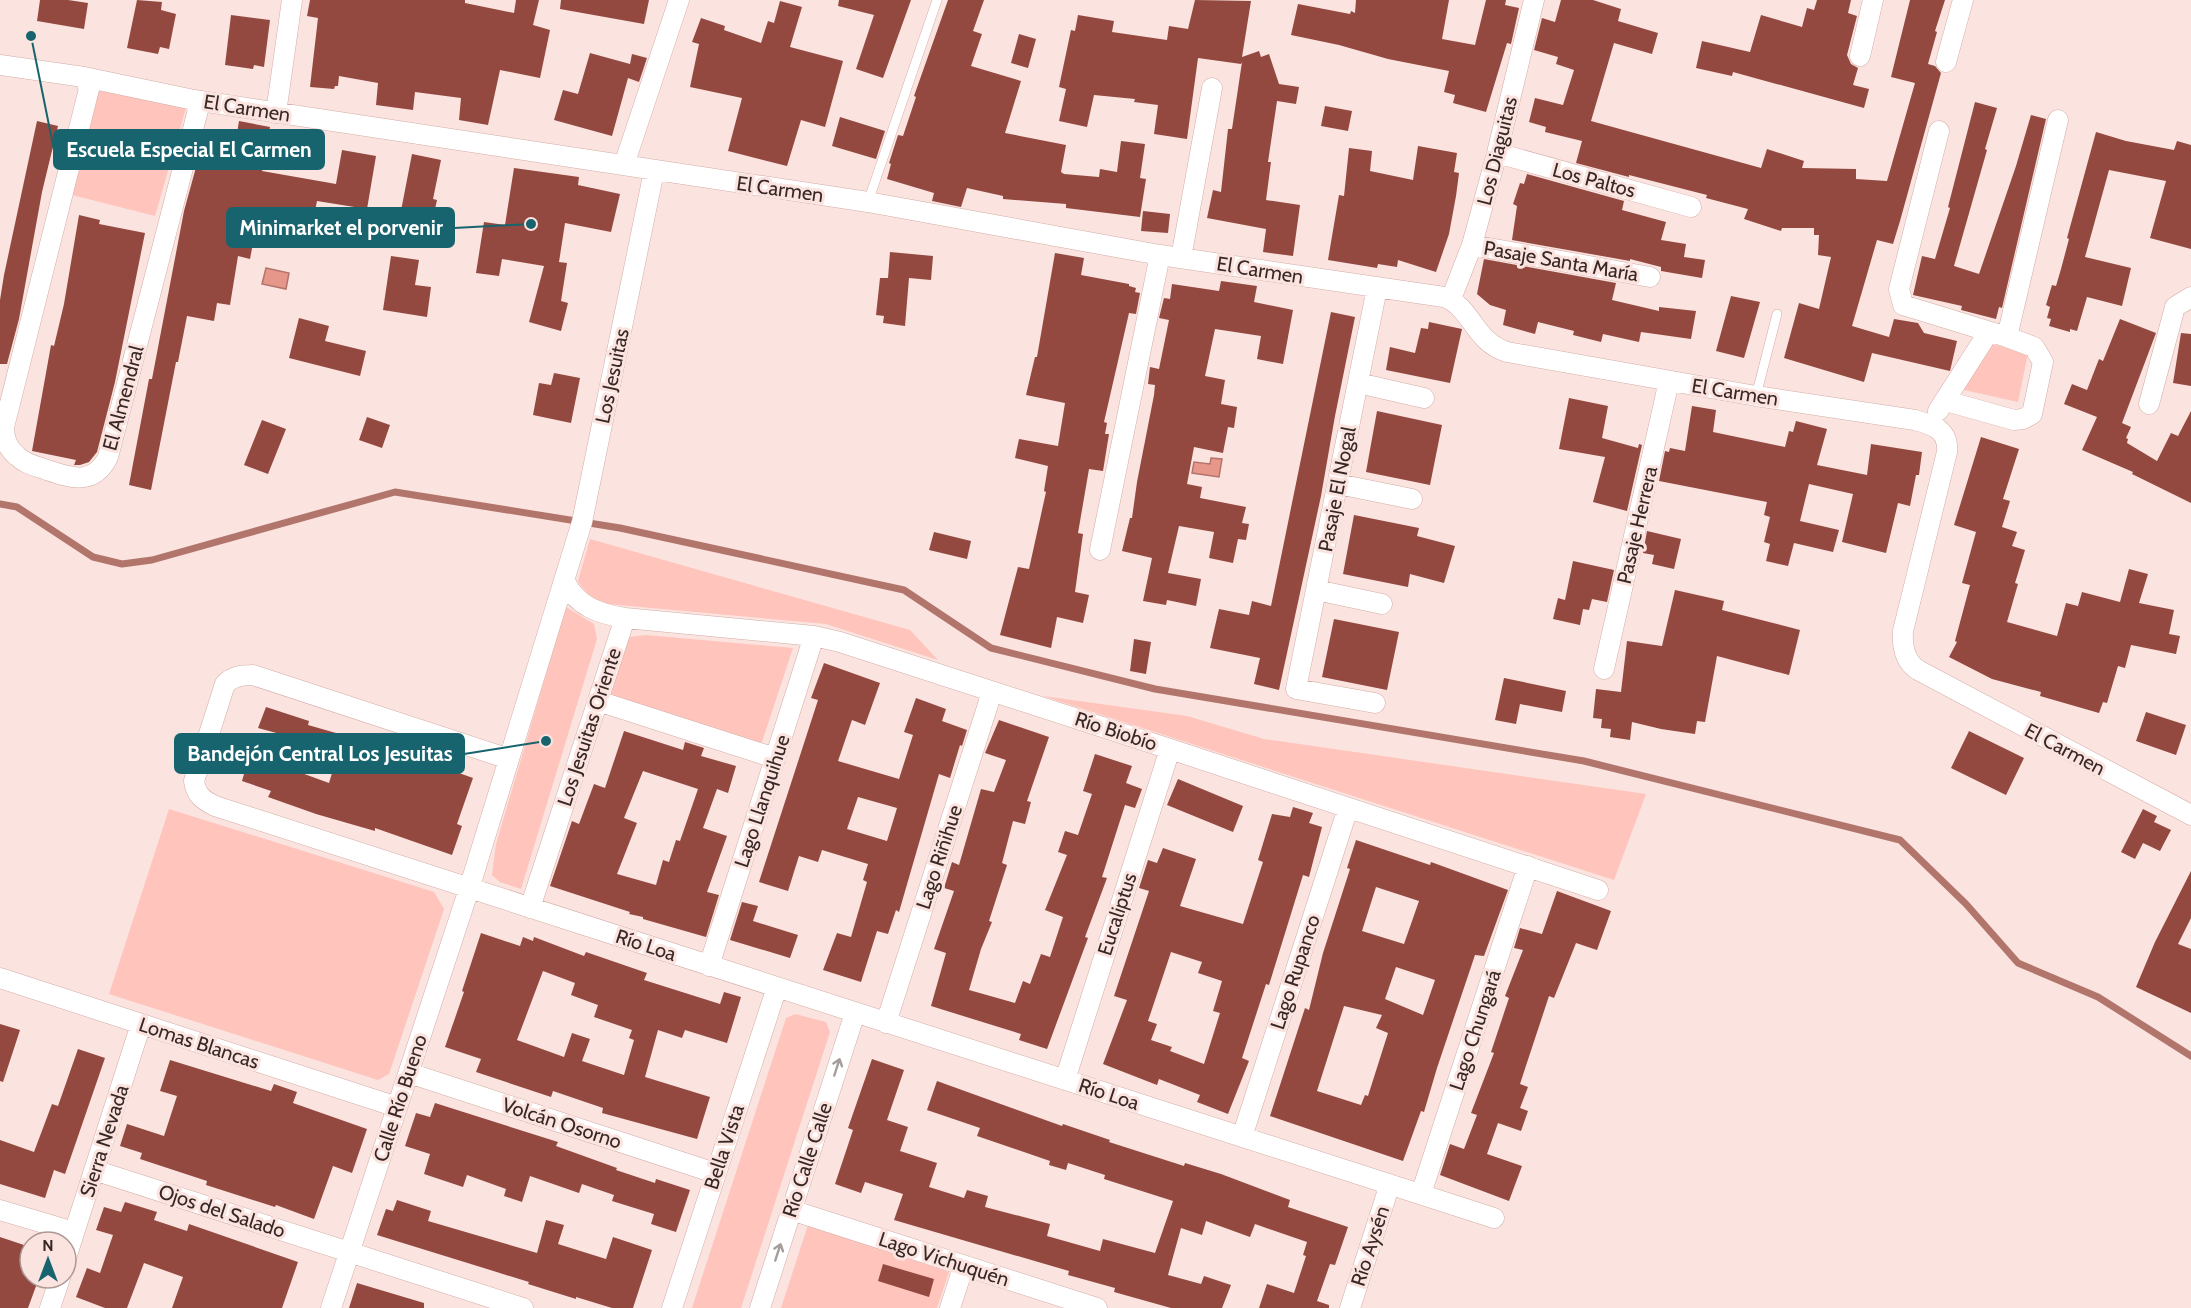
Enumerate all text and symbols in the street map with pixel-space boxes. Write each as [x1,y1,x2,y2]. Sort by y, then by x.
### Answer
street label: El Carmen [202,89,292,127]
street label: Los Diaguitas [1472,94,1522,208]
callout: Escuela Especial El Carmen [54,130,324,169]
text: Escuela Especial El Carmen [66,137,312,162]
street label: Los Paltos [1550,157,1638,203]
street label: El Carmen [735,171,825,207]
callout: Minimarket el porvenir [227,208,454,247]
text: Minimarket el porvenir [239,215,443,240]
street label: Pasaje Santa María [1482,236,1641,286]
street label: El Carmen [1215,251,1305,289]
street label: Los Jesuitas [590,326,634,426]
street label: El Almendral [97,343,149,453]
street label: El Carmen [1690,373,1780,411]
street label: Pasaje El Nogal [1313,424,1361,554]
street label: Pasaje Herrera [1612,463,1662,586]
street label: Los Jesuitas Oriente [552,645,626,809]
street label: Río Biobío [1072,706,1160,756]
street label: El Carmen [2021,718,2109,780]
street label: Lago Llanquihue [729,732,795,870]
callout: Bandejón Central Los Jesuitas [175,734,464,773]
text: Bandejón Central Los Jesuitas [187,741,453,766]
street label: Lago Riñihue [911,802,967,912]
street label: Eucaliptus [1092,870,1142,958]
street label: Lago Rupanco [1265,912,1325,1032]
street label: Río Loa [613,924,680,966]
street label: Lago Chungará [1444,966,1506,1093]
street label: Lomas Blancas [136,1012,262,1074]
street label: Calle Río Bueno [368,1031,432,1165]
one-way arrow [833,1058,844,1077]
street label: Río Loa [1076,1073,1143,1115]
street label: Sierra Nevada [75,1081,134,1200]
street label: Volcán Osorno [499,1092,625,1154]
street label: Río Calle Calle [777,1100,837,1220]
street label: Bella Vista [699,1101,749,1192]
street label: Ojos del Salado [156,1179,288,1243]
street label: Río Aysén [1346,1203,1394,1289]
street label: Lago Vichuquén [876,1227,1012,1291]
north arrow [18,1230,78,1290]
text: N [42,1236,54,1255]
one-way arrow [773,1243,784,1262]

